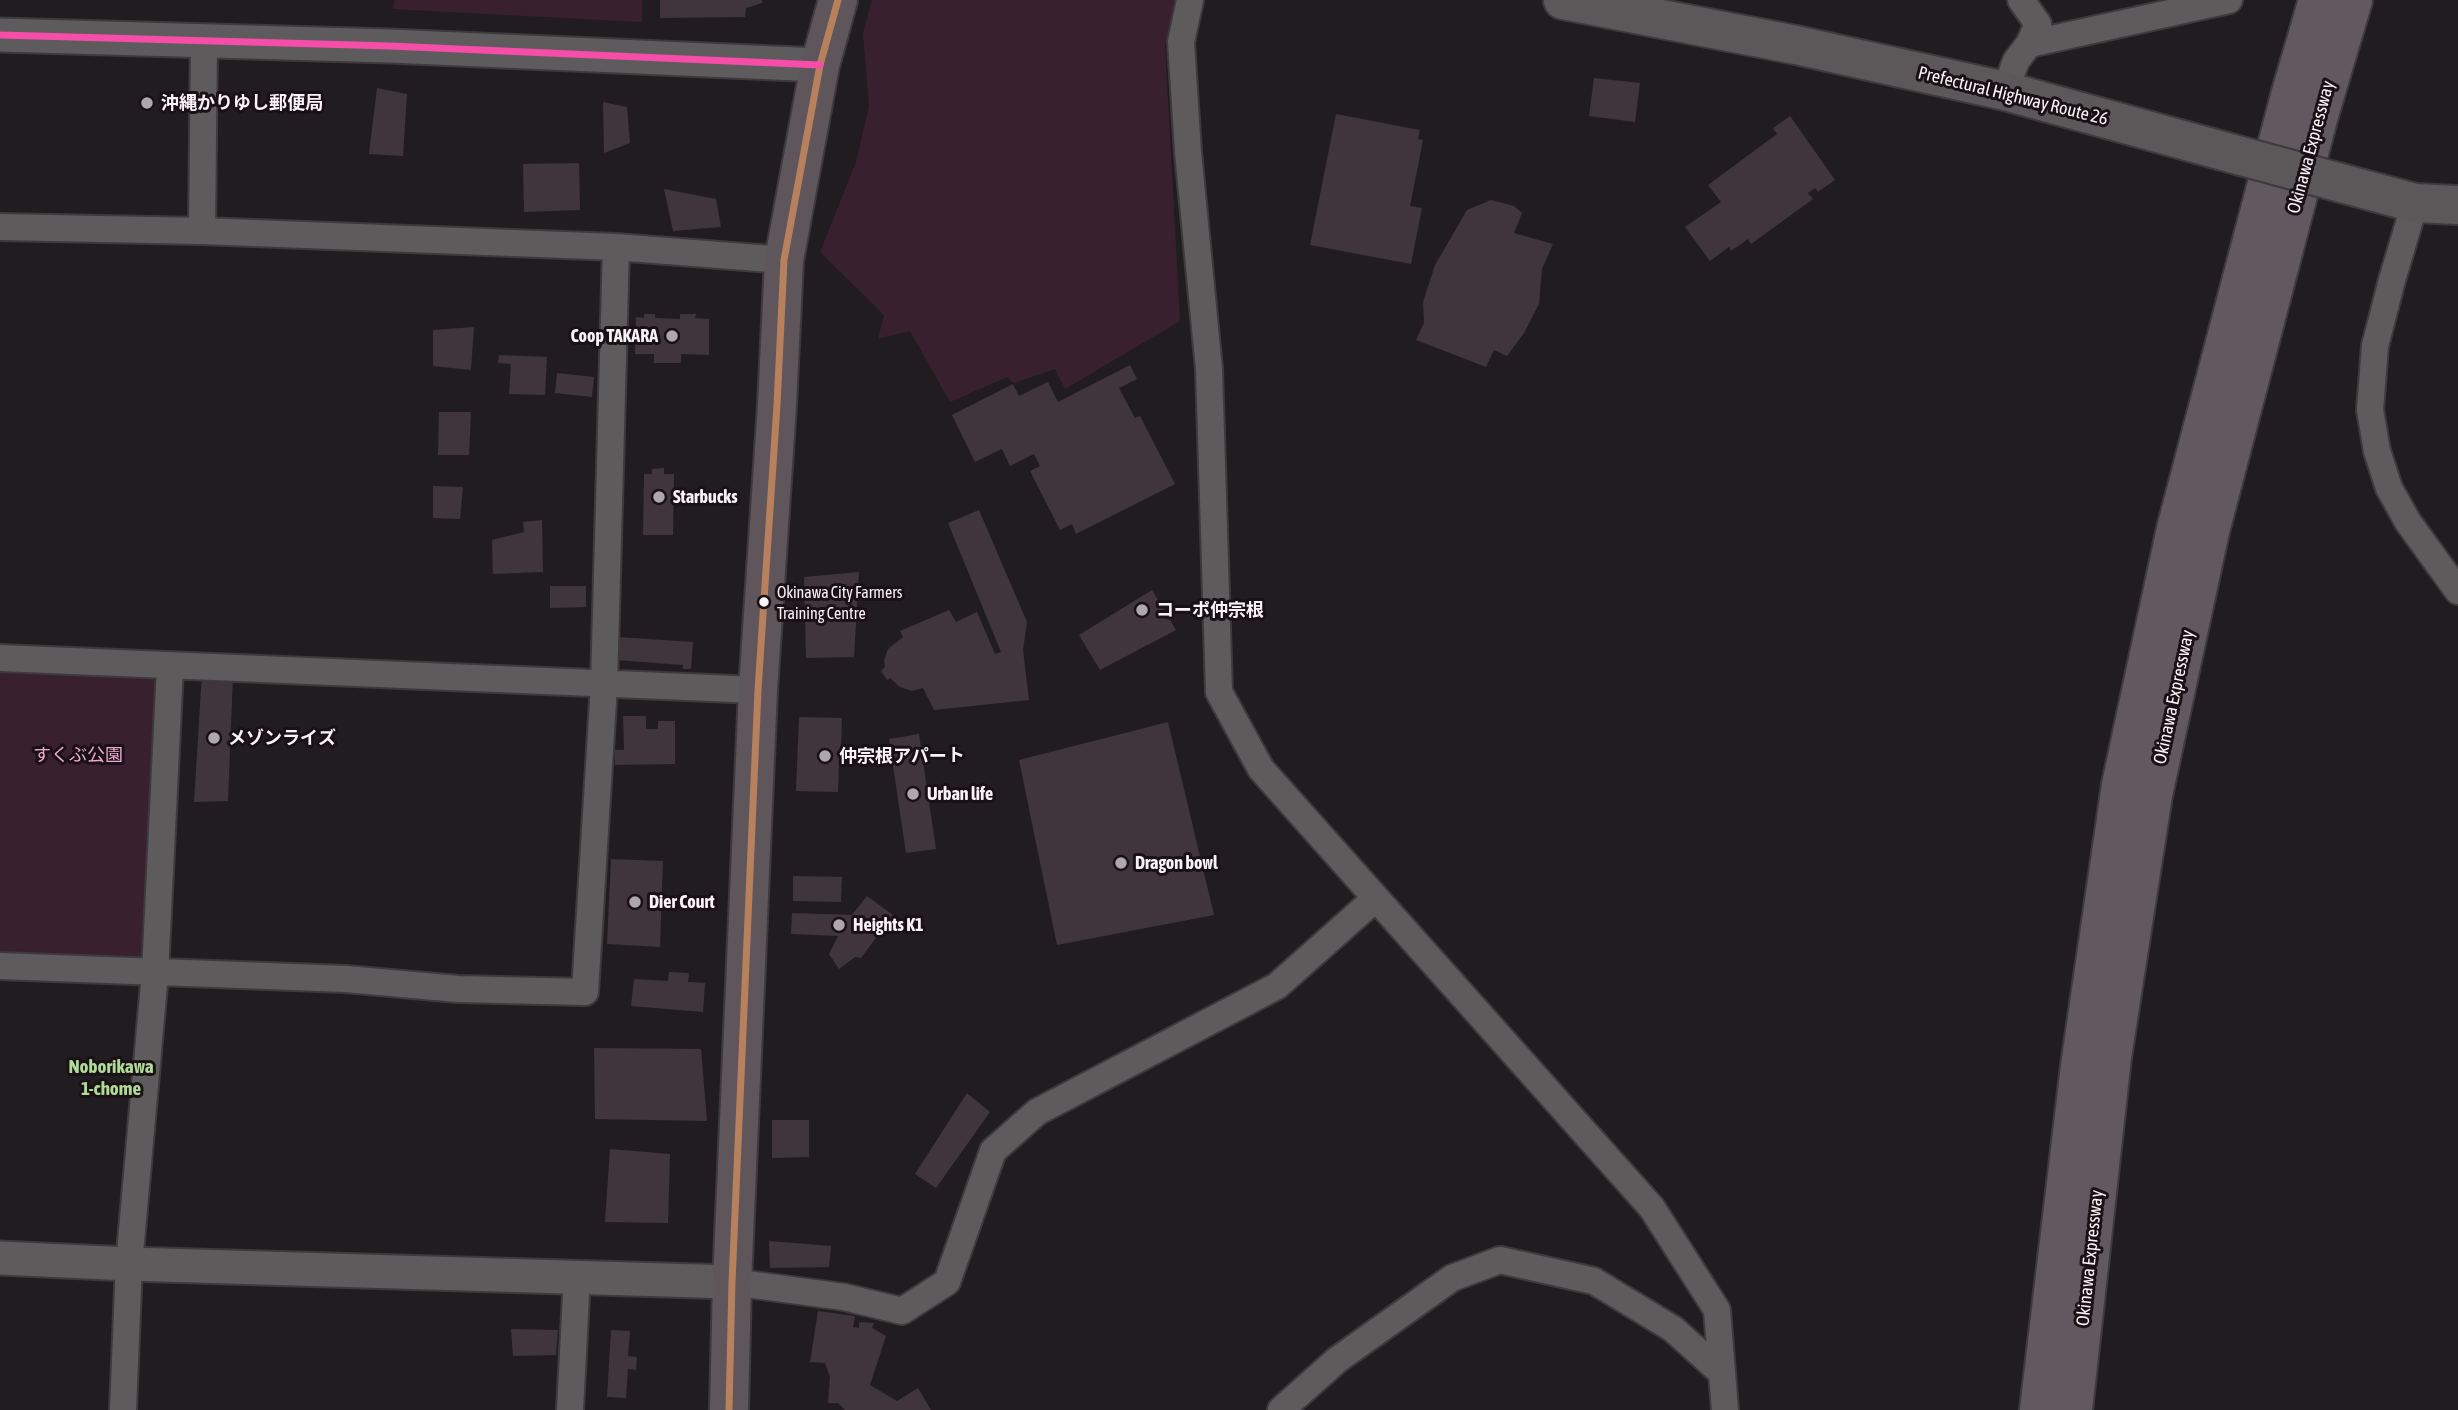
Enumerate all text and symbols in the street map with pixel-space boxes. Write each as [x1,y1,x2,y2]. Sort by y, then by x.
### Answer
street label: Prefectural Highway Route 26 [1916,62,2110,130]
street label: Okinawa Expressway [2283,78,2339,216]
place label: 沖縄かりゆし郵便局 [161,92,323,114]
marker: 沖縄かりゆし郵便局 [139,95,155,111]
place label: Coop TAKARA [571,325,658,347]
marker: Coop TAKARA [664,328,680,344]
place label: Starbucks [673,486,738,508]
marker: Starbucks [651,489,667,505]
place label: Okinawa City Farmers Training Centre [777,583,903,621]
marker: Okinawa City Farmers Training Centre [757,595,771,609]
place label: コーポ仲宗根 [1156,599,1264,621]
marker: コーポ仲宗根 [1134,602,1150,618]
street label: Okinawa Expressway [2149,628,2199,766]
place label: メゾンライズ [228,727,336,749]
marker: メゾンライズ [206,730,222,746]
park label: すくぶ公園 [33,744,123,766]
place label: 仲宗根アパート [839,745,965,767]
marker: 仲宗根アパート [817,748,833,764]
place label: Urban life [927,783,993,805]
marker: Urban life [905,786,921,802]
place label: Dragon bowl [1135,852,1218,874]
marker: Dragon bowl [1113,855,1129,871]
place label: Dier Court [649,891,715,913]
marker: Dier Court [627,894,643,910]
place label: Heights K1 [853,914,924,936]
marker: Heights K1 [831,917,847,933]
district label: Noborikawa 1-chome [68,1056,154,1100]
street label: Okinawa Expressway [2072,1189,2108,1327]

